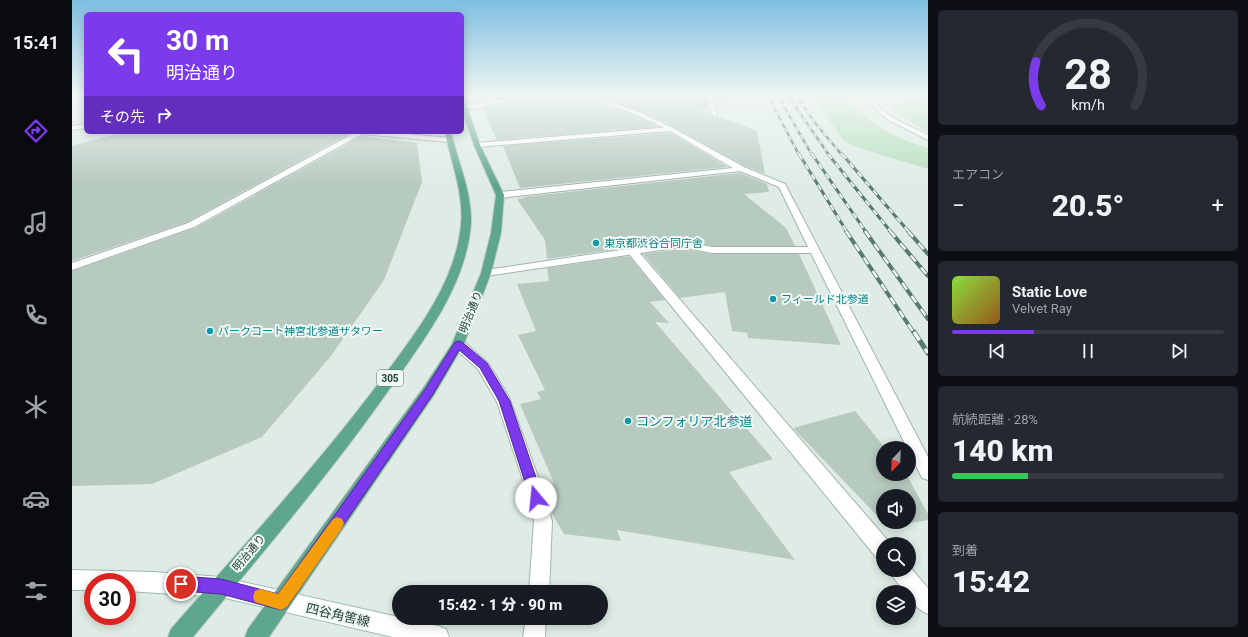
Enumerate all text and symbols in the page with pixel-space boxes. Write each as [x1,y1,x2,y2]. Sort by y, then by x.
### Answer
text: 30 m [166,24,229,57]
icon: left [100,28,152,80]
text: 15:41 [13,32,59,53]
text: 28 [1064,50,1112,99]
text: 明治通り [166,62,238,83]
text: km/h [1071,96,1105,112]
icon: right [153,104,175,126]
text: その先 [100,108,145,126]
icon: directions [22,117,50,145]
text: エアコン [952,167,1004,182]
text: 20.5° [1052,188,1124,223]
text: − [952,193,965,218]
text: + [1212,193,1224,218]
icon: music [22,209,50,237]
place label: 東京都渋谷合同庁舎 [604,237,703,250]
marker: 東京都渋谷合同庁舎 [591,238,601,248]
text: Static Love [1012,283,1087,301]
street label: 明治通り [457,289,485,335]
place label: フィールド北参道 [781,293,869,306]
marker: フィールド北参道 [768,294,778,304]
icon: phone [22,301,50,329]
text: Velvet Ray [1012,301,1072,316]
place label: パークコート神宮北参道ザタワー [218,325,383,338]
marker: パークコート神宮北参道ザタワー [205,326,215,336]
icon: previous [986,340,1008,362]
icon: pause [1077,340,1099,362]
icon: next [1168,340,1190,362]
road number: 305 [377,370,403,386]
icon: climate [22,393,50,421]
text: 航続距離 · 28% [952,412,1038,427]
place label: コンフォリア北参道 [636,414,753,429]
marker: コンフォリア北参道 [623,416,633,426]
text: 140 km [952,433,1054,468]
north arrow [876,441,916,481]
map controls [876,441,916,625]
position arrow [515,477,557,519]
icon: car [22,485,50,513]
button: sound [876,489,916,529]
street label: 明治通り [230,532,268,574]
button: search [876,537,916,577]
text: 到着 [952,543,978,558]
text: 15:42 [952,564,1030,599]
pin [164,567,198,601]
speed limit sign: 30 [84,573,136,625]
icon: arrive [170,573,192,595]
icon: filters [22,577,50,605]
button: layers [876,585,916,625]
text: 15:42 · 1 分 · 90 m [438,596,562,614]
street label: 四谷角筈線 [305,600,371,630]

